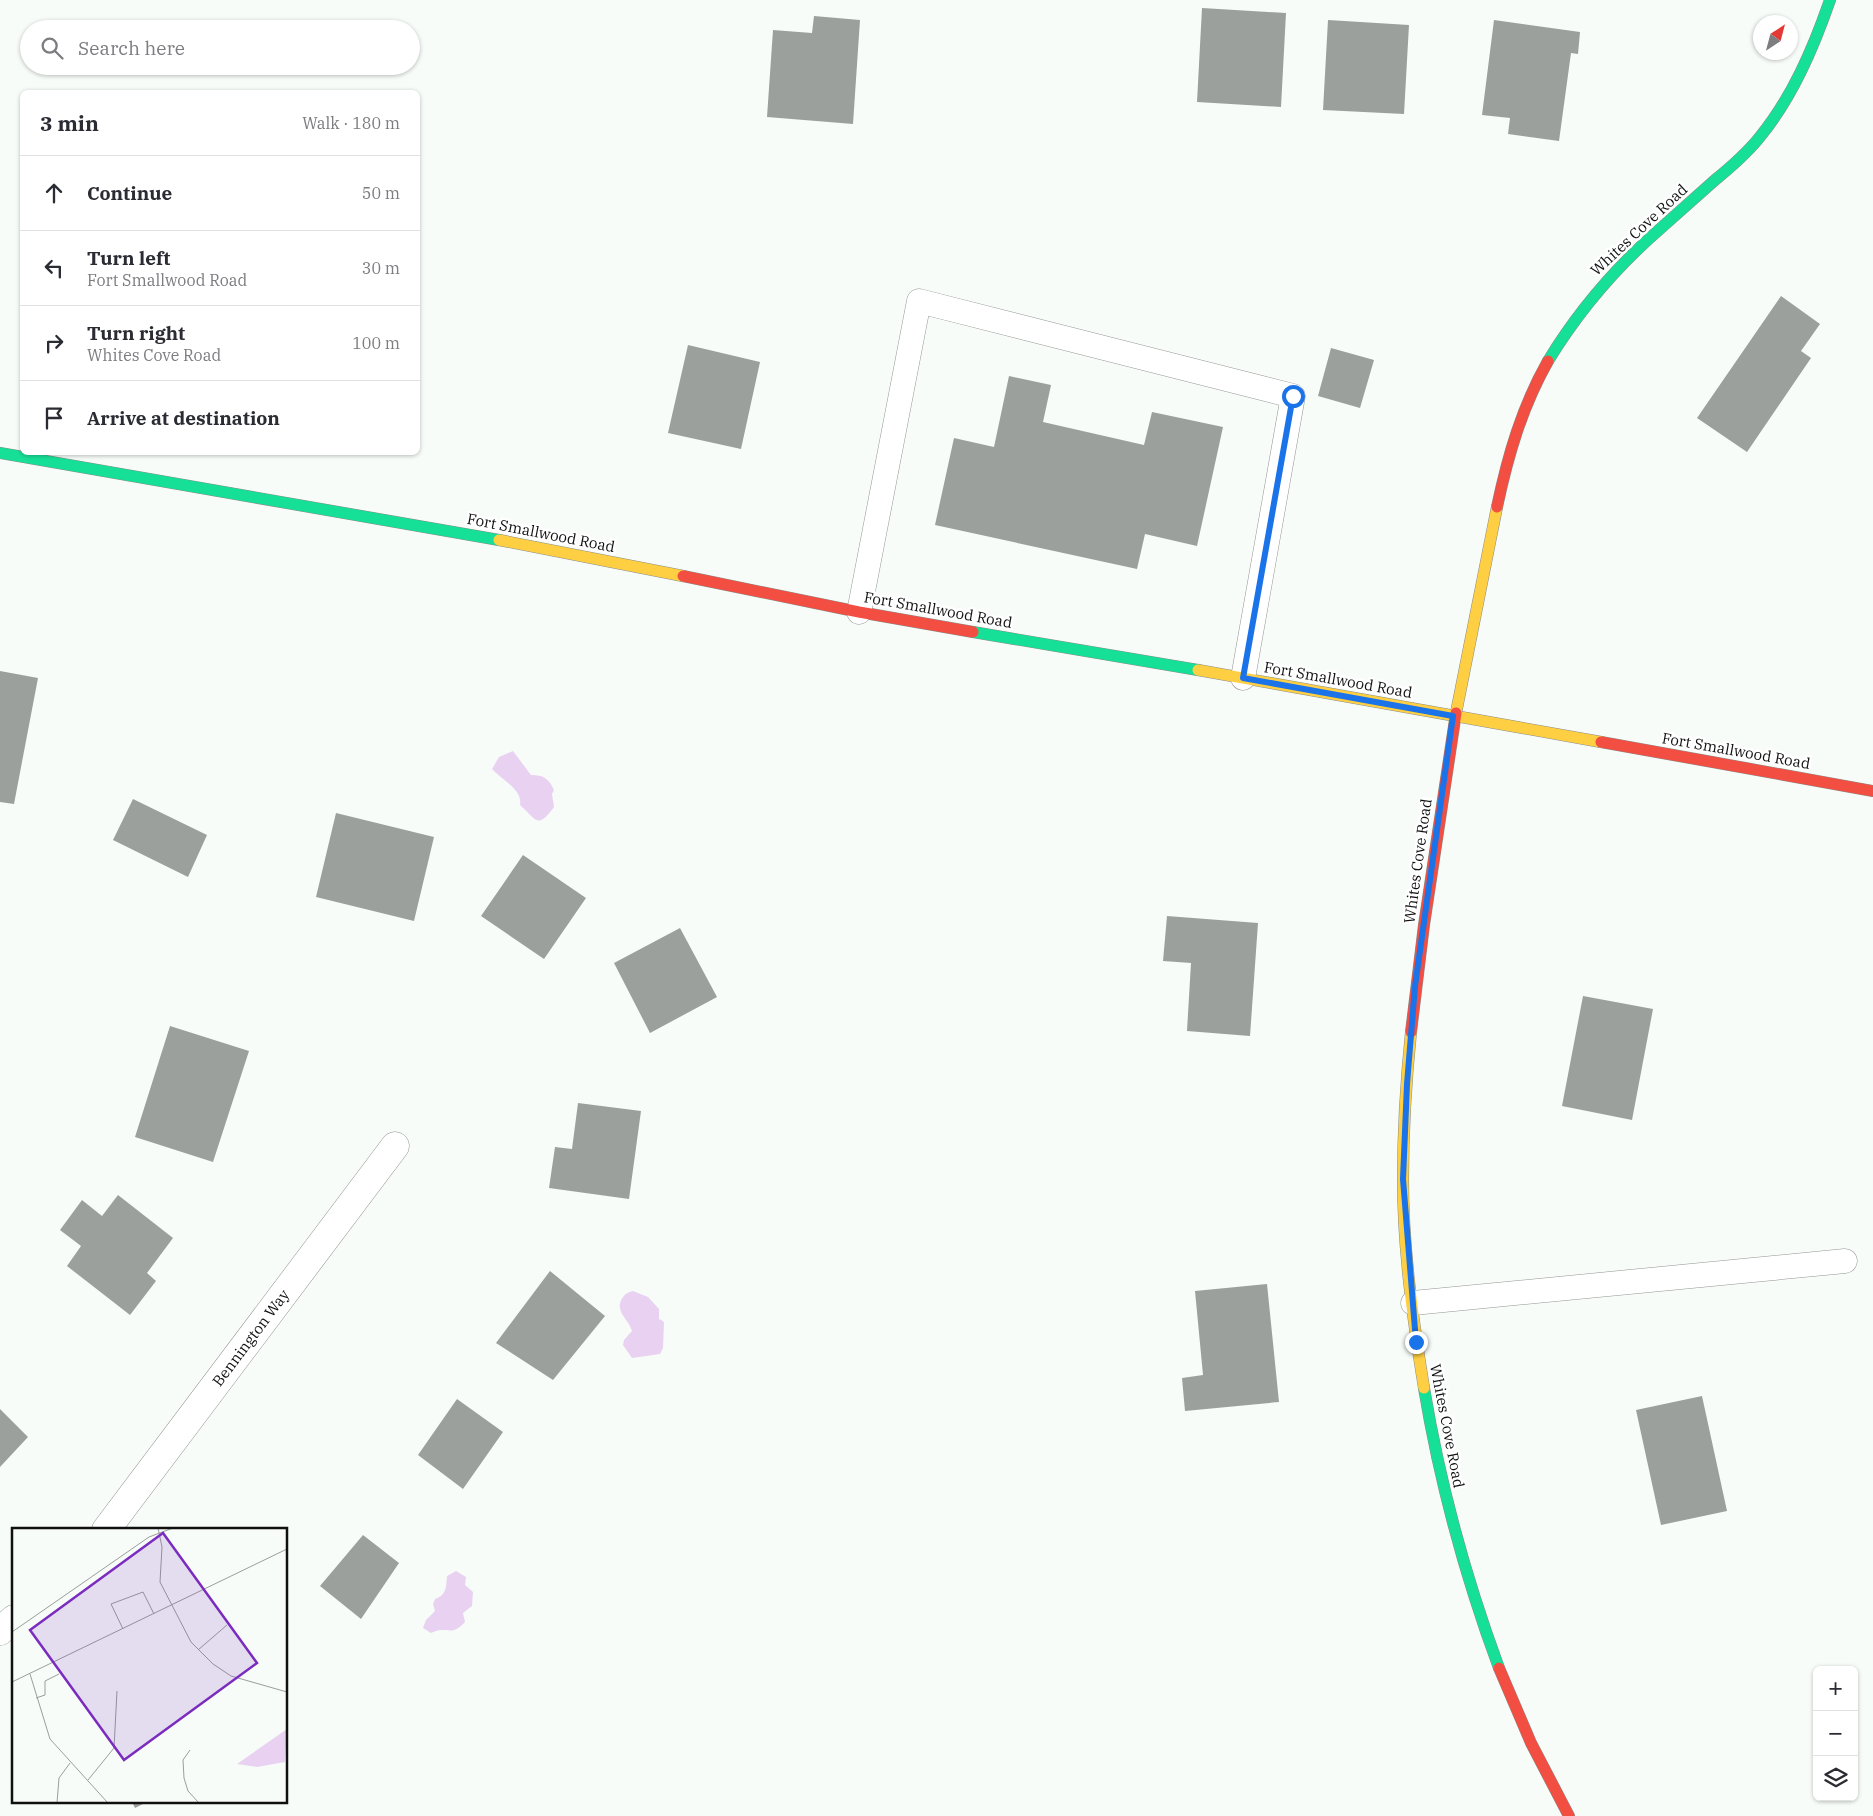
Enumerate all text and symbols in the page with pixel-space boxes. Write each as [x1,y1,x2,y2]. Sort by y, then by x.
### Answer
north arrow [1753,15,1798,60]
search box [20,20,420,75]
icon: search [38,34,66,62]
text: Search here [78,36,185,60]
text: 3 min [40,109,99,137]
text: Walk · 180 m [302,113,400,133]
icon: ahead [40,179,68,207]
street label: Whites Cove Road [1586,180,1691,279]
text: Continue [87,181,172,205]
text: 50 m [362,183,400,203]
text: Turn left [87,246,170,270]
icon: left [40,254,68,282]
text: 30 m [362,258,400,278]
text: Fort Smallwood Road [87,270,247,290]
text: Turn right [87,321,185,345]
icon: right [40,329,68,357]
text: 100 m [352,333,400,353]
text: Whites Cove Road [87,345,221,365]
route start [1282,385,1305,408]
icon: arrive [40,404,68,432]
text: Arrive at destination [87,406,280,430]
street label: Fort Smallwood Road [466,509,617,556]
street label: Fort Smallwood Road [862,587,1014,632]
street label: Fort Smallwood Road [1262,657,1414,702]
street label: Fort Smallwood Road [1660,728,1812,773]
street label: Whites Cove Road [1399,797,1436,925]
street label: Bennington Way [208,1286,293,1390]
route end [1405,1331,1428,1354]
street label: Whites Cove Road [1426,1362,1469,1489]
inset map [12,1528,288,1804]
map controls [1813,1666,1858,1801]
button: + [1813,1666,1858,1711]
button: − [1813,1711,1858,1756]
button: layers [1813,1756,1858,1801]

